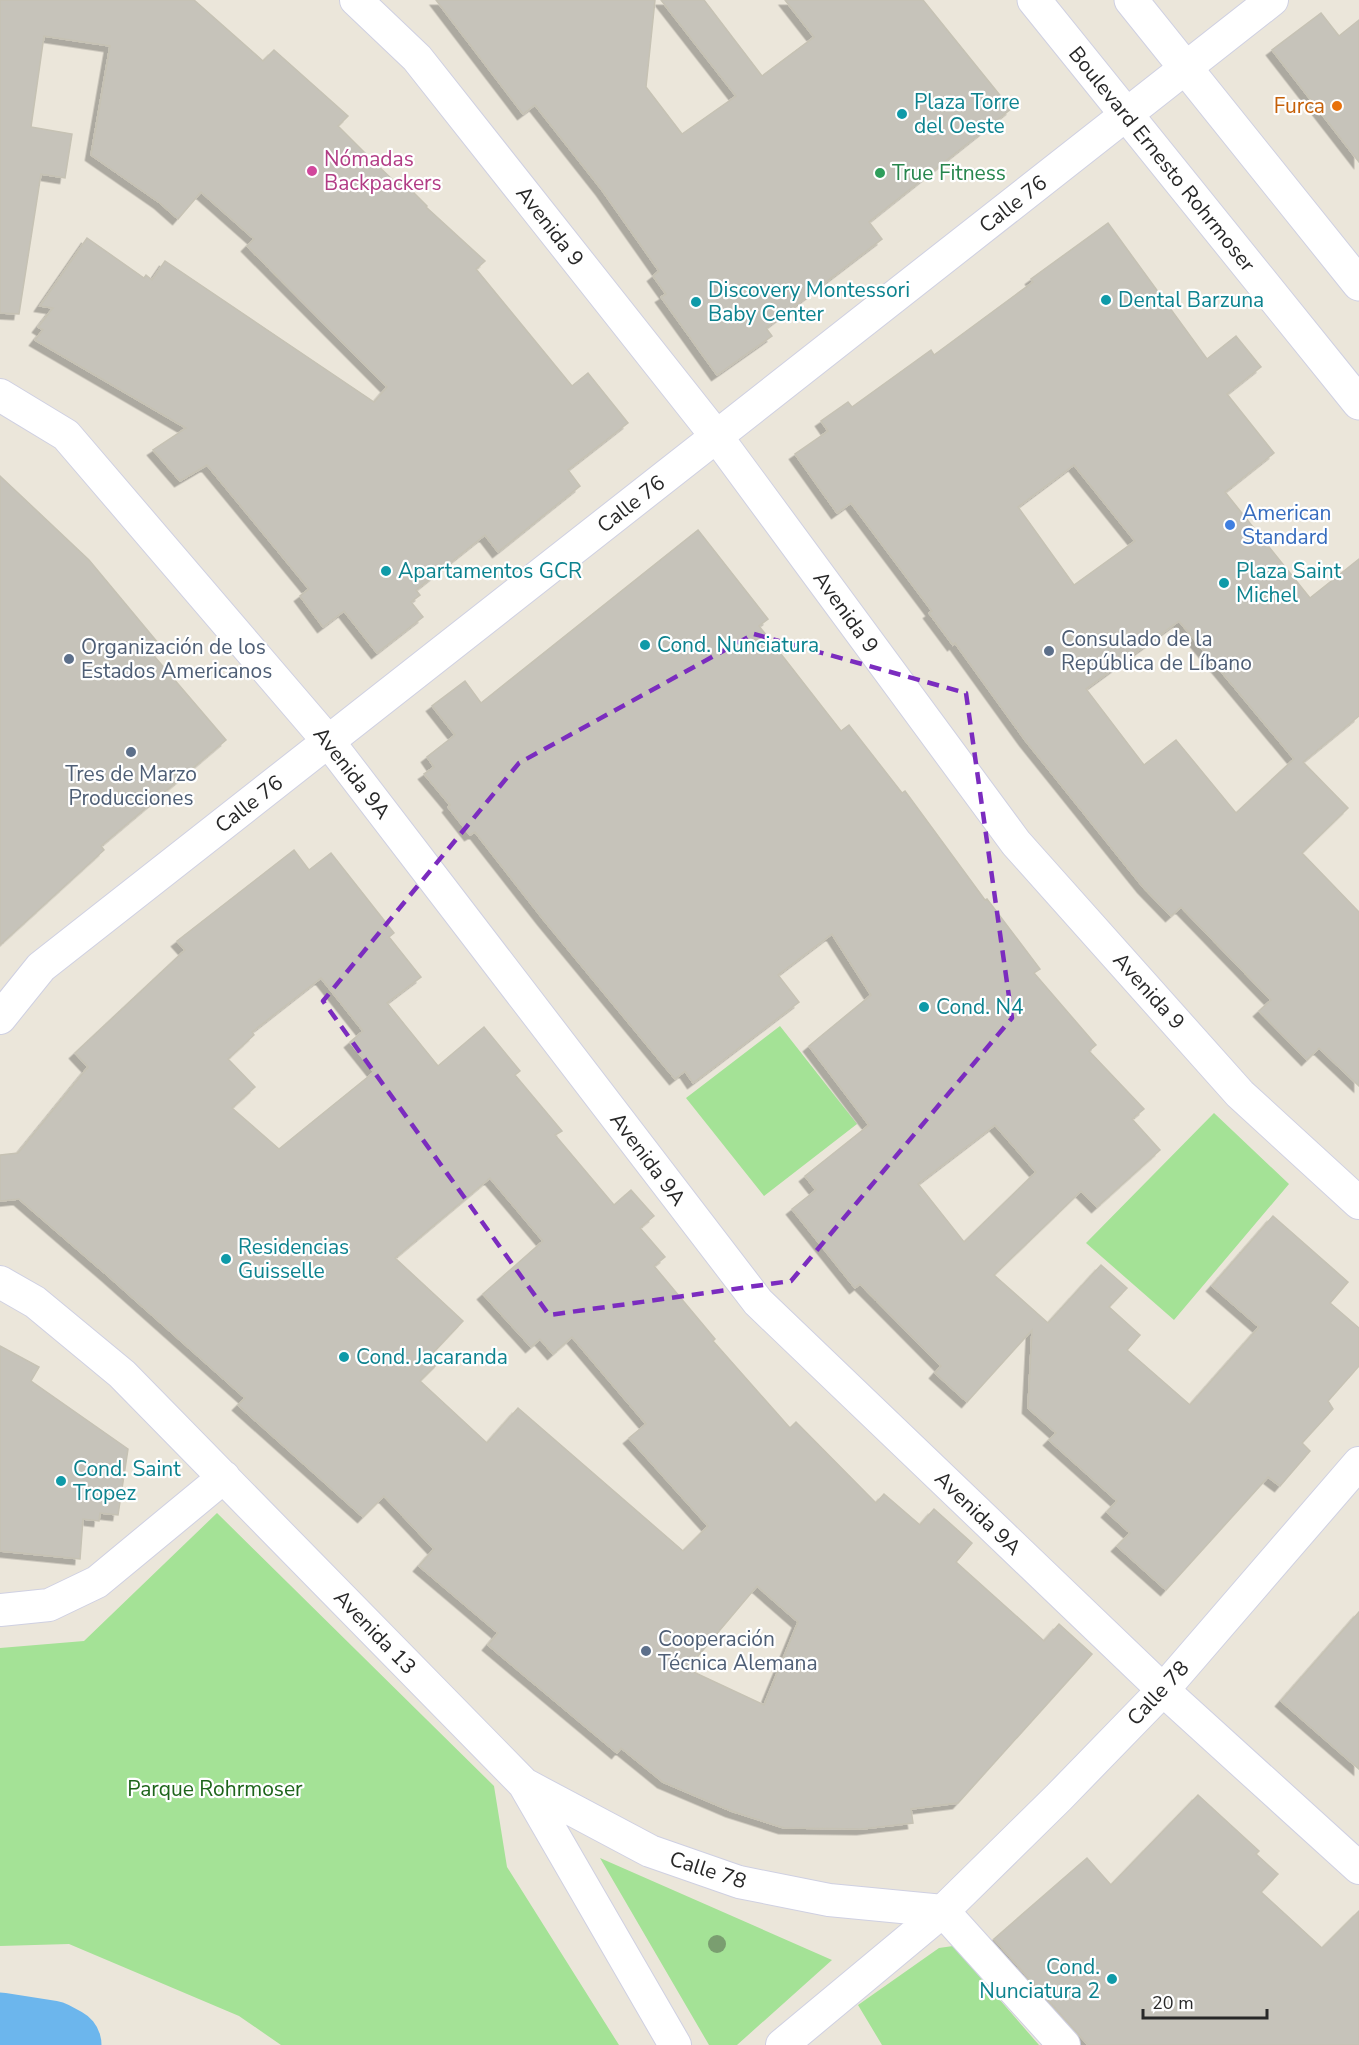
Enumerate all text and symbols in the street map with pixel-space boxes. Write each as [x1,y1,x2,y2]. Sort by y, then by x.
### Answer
street label: Boulevard Ernesto Rohrmoser [1062,41,1262,278]
place label: Plaza Torre del Oeste [914,88,1020,140]
place label: Furca [1274,92,1325,120]
marker: Furca [1330,99,1344,113]
marker: Plaza Torre del Oeste [895,107,909,121]
place label: Nómadas Backpackers [324,145,442,197]
place label: True Fitness [892,159,1006,187]
marker: Nómadas Backpackers [305,164,319,178]
marker: True Fitness [873,166,887,180]
street label: Calle 76 [973,169,1053,239]
street label: Avenida 9 [510,180,590,272]
place label: Discovery Montessori Baby Center [708,276,910,328]
place label: Dental Barzuna [1118,286,1264,314]
marker: Dental Barzuna [1099,293,1113,307]
marker: Discovery Montessori Baby Center [689,295,703,309]
street label: Calle 76 [591,469,671,539]
place label: American Standard [1242,499,1332,551]
marker: American Standard [1223,518,1237,532]
place label: Apartamentos GCR [398,557,582,585]
place label: Plaza Saint Michel [1236,557,1342,609]
marker: Apartamentos GCR [379,564,393,578]
street label: Avenida 9 [807,565,885,659]
marker: Plaza Saint Michel [1217,576,1231,590]
place label: Consulado de la República de Líbano [1061,625,1252,677]
place label: Cond. Nunciatura [657,631,819,659]
place label: Organización de los Estados Americanos [81,633,272,685]
marker: Cond. Nunciatura [638,638,652,652]
marker: Consulado de la República de Líbano [1042,644,1056,658]
marker: Organización de los Estados Americanos [62,652,76,666]
street label: Avenida 9A [307,721,397,825]
marker: Tres de Marzo Producciones [124,745,138,759]
place label: Tres de Marzo Producciones [65,760,197,812]
street label: Calle 76 [209,769,289,839]
street label: Avenida 9 [1107,946,1191,1036]
place label: Cond. N4 [936,993,1024,1021]
marker: Cond. N4 [917,1000,931,1014]
street label: Avenida 9A [604,1107,692,1211]
place label: Residencias Guisselle [238,1233,349,1285]
marker: Residencias Guisselle [219,1252,233,1266]
place label: Cond. Jacaranda [356,1343,508,1371]
marker: Cond. Jacaranda [337,1350,351,1364]
place label: Cond. Saint Tropez [73,1455,181,1507]
street label: Avenida 9A [929,1465,1027,1561]
marker: Cond. Saint Tropez [54,1474,68,1488]
street label: Avenida 13 [328,1584,422,1680]
place label: Cooperación Técnica Alemana [658,1625,818,1677]
marker: Cooperación Técnica Alemana [639,1644,653,1658]
street label: Calle 78 [1121,1655,1195,1731]
park label: Parque Rohrmoser [127,1775,303,1803]
street label: Calle 78 [666,1844,750,1896]
place label: Cond. Nunciatura 2 [979,1953,1100,2005]
marker: Cond. Nunciatura 2 [1105,1972,1119,1986]
scale bar [1143,1982,1268,2020]
text: 20 m [1152,1991,1194,2015]

